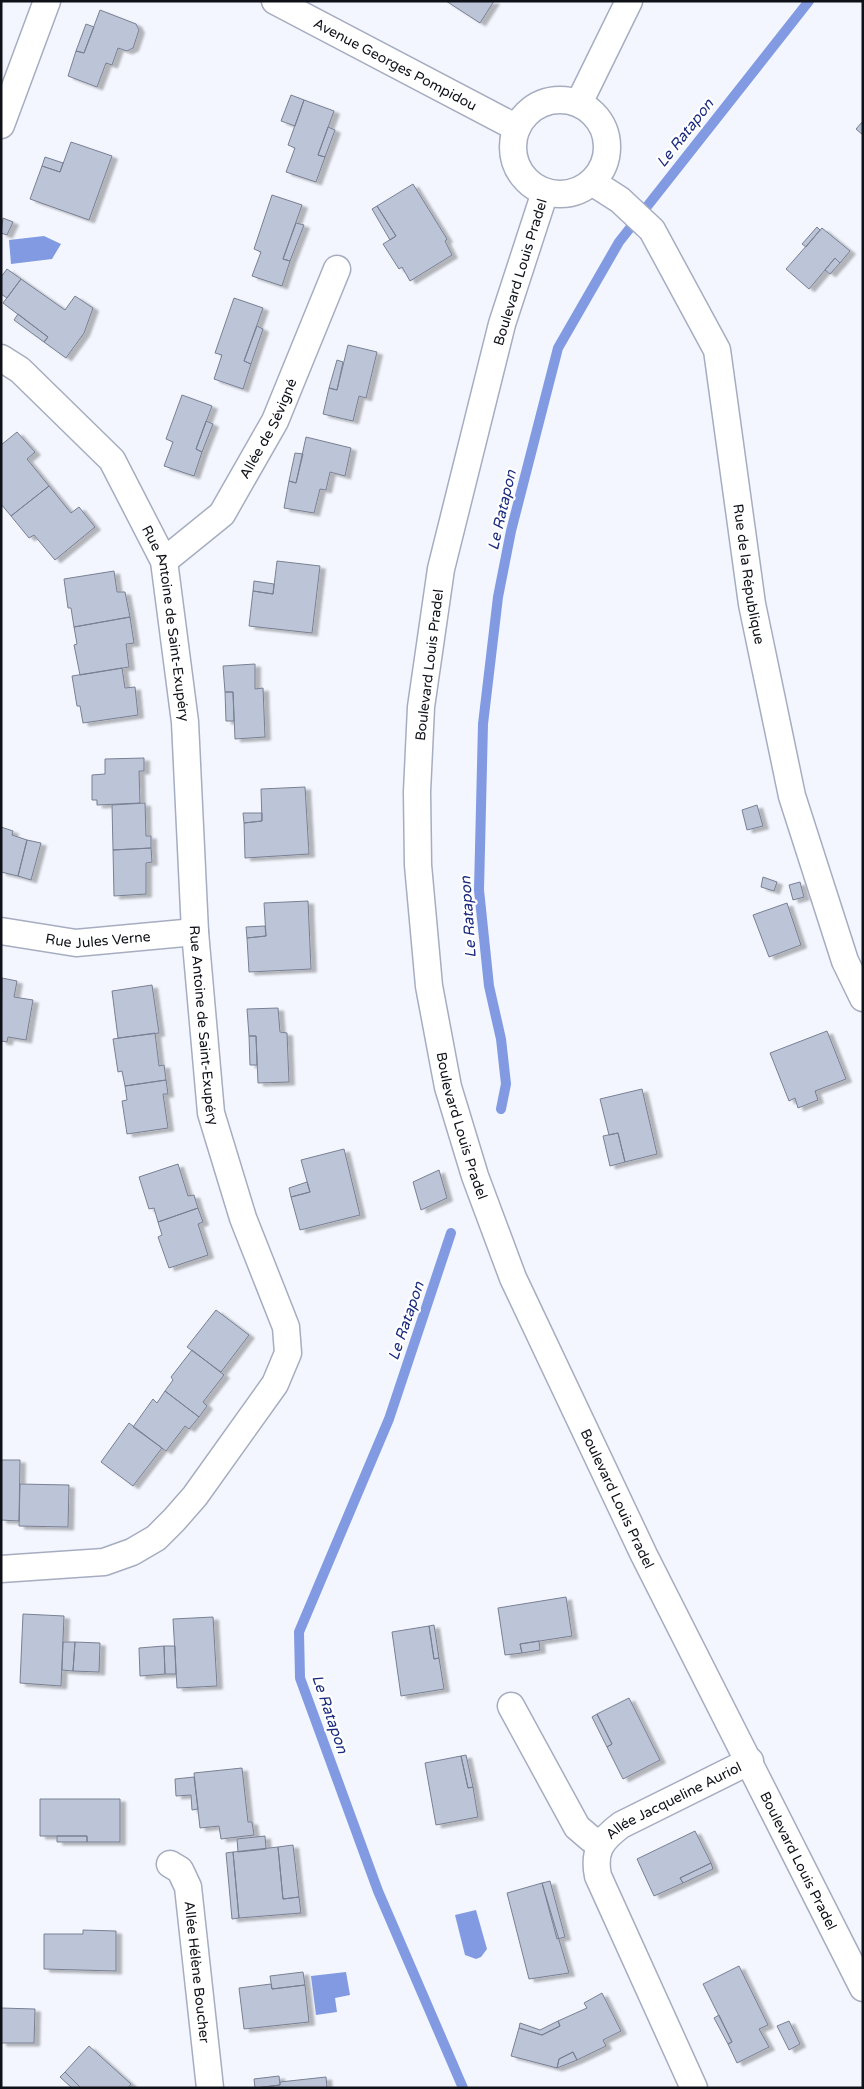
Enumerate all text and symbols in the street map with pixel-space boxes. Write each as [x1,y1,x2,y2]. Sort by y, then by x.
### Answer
street label: Avenue Georges Pompidou [311,15,480,114]
water label: Le Ratapon [653,95,718,171]
street label: Boulevard Louis Pradel [490,197,551,348]
street label: Allée de Sévigné [236,376,300,482]
water label: Le Ratapon [484,467,520,552]
street label: Rue de la République [729,503,768,646]
street label: Rue Antoine de Saint-Exupéry [138,523,193,723]
street label: Boulevard Louis Pradel [412,588,447,742]
water label: Le Ratapon [456,875,480,958]
street label: Rue Antoine de Saint-Exupéry [186,925,222,1128]
street label: Rue Jules Verne [44,928,151,952]
street label: Boulevard Louis Pradel [433,1051,491,1202]
water label: Le Ratapon [384,1279,428,1363]
street label: Boulevard Louis Pradel [577,1426,657,1572]
water label: Le Ratapon [308,1672,352,1756]
street label: Allée Jacqueline Auriol [602,1759,745,1843]
street label: Boulevard Louis Pradel [756,1789,840,1933]
street label: Allée Hélène Boucher [181,1900,213,2045]

